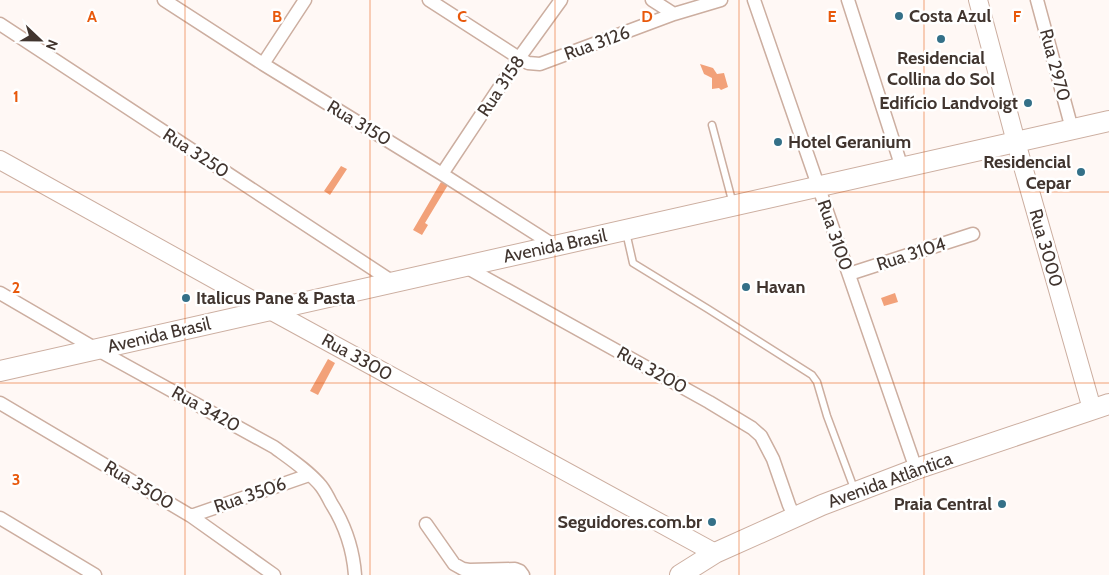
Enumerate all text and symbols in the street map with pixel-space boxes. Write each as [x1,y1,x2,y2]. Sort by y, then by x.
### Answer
place label: Costa Azul [909,5,992,27]
text: A [87,7,97,26]
text: B [272,7,282,26]
text: C [457,7,467,26]
text: D [641,7,653,26]
text: E [827,7,837,26]
text: F [1013,7,1022,26]
marker: Costa Azul [893,10,905,22]
north arrow [15,15,65,65]
street label: Rua 3126 [561,21,633,65]
street label: Rua 2970 [1035,26,1075,104]
marker: Residencial Collina do Sol [935,33,947,45]
text: N [42,37,62,53]
place label: Residencial Collina do Sol [887,47,995,90]
street label: Rua 3158 [473,51,529,121]
text: 1 [13,87,19,106]
place label: Edifício Landvoigt [879,92,1018,114]
street label: Rua 3150 [323,95,395,151]
marker: Edifício Landvoigt [1022,97,1034,109]
street label: Rua 3250 [159,124,233,182]
place label: Hotel Geranium [788,131,911,153]
marker: Hotel Geranium [772,136,784,148]
place label: Residencial Cepar [983,151,1071,194]
marker: Residencial Cepar [1075,166,1087,178]
street label: Rua 3100 [813,197,857,273]
street label: Rua 3000 [1024,206,1068,290]
street label: Avenida Brasil [501,224,610,268]
street label: Rua 3104 [874,233,948,275]
place label: Havan [756,276,805,298]
text: 2 [12,278,20,297]
marker: Havan [740,281,752,293]
place label: Italicus Pane & Pasta [196,287,355,309]
marker: Italicus Pane & Pasta [180,292,192,304]
street label: Avenida Brasil [105,312,213,358]
street label: Rua 3300 [318,329,396,385]
street label: Rua 3200 [613,342,691,398]
street label: Rua 3420 [168,381,244,437]
street label: Avenida Atlântica [825,447,956,513]
street label: Rua 3500 [100,456,178,514]
text: 3 [12,470,20,489]
street label: Rua 3506 [211,472,289,518]
place label: Praia Central [894,493,992,515]
marker: Praia Central [996,498,1008,510]
place label: Seguidores.com.br [558,511,702,533]
marker: Seguidores.com.br [706,516,718,528]

